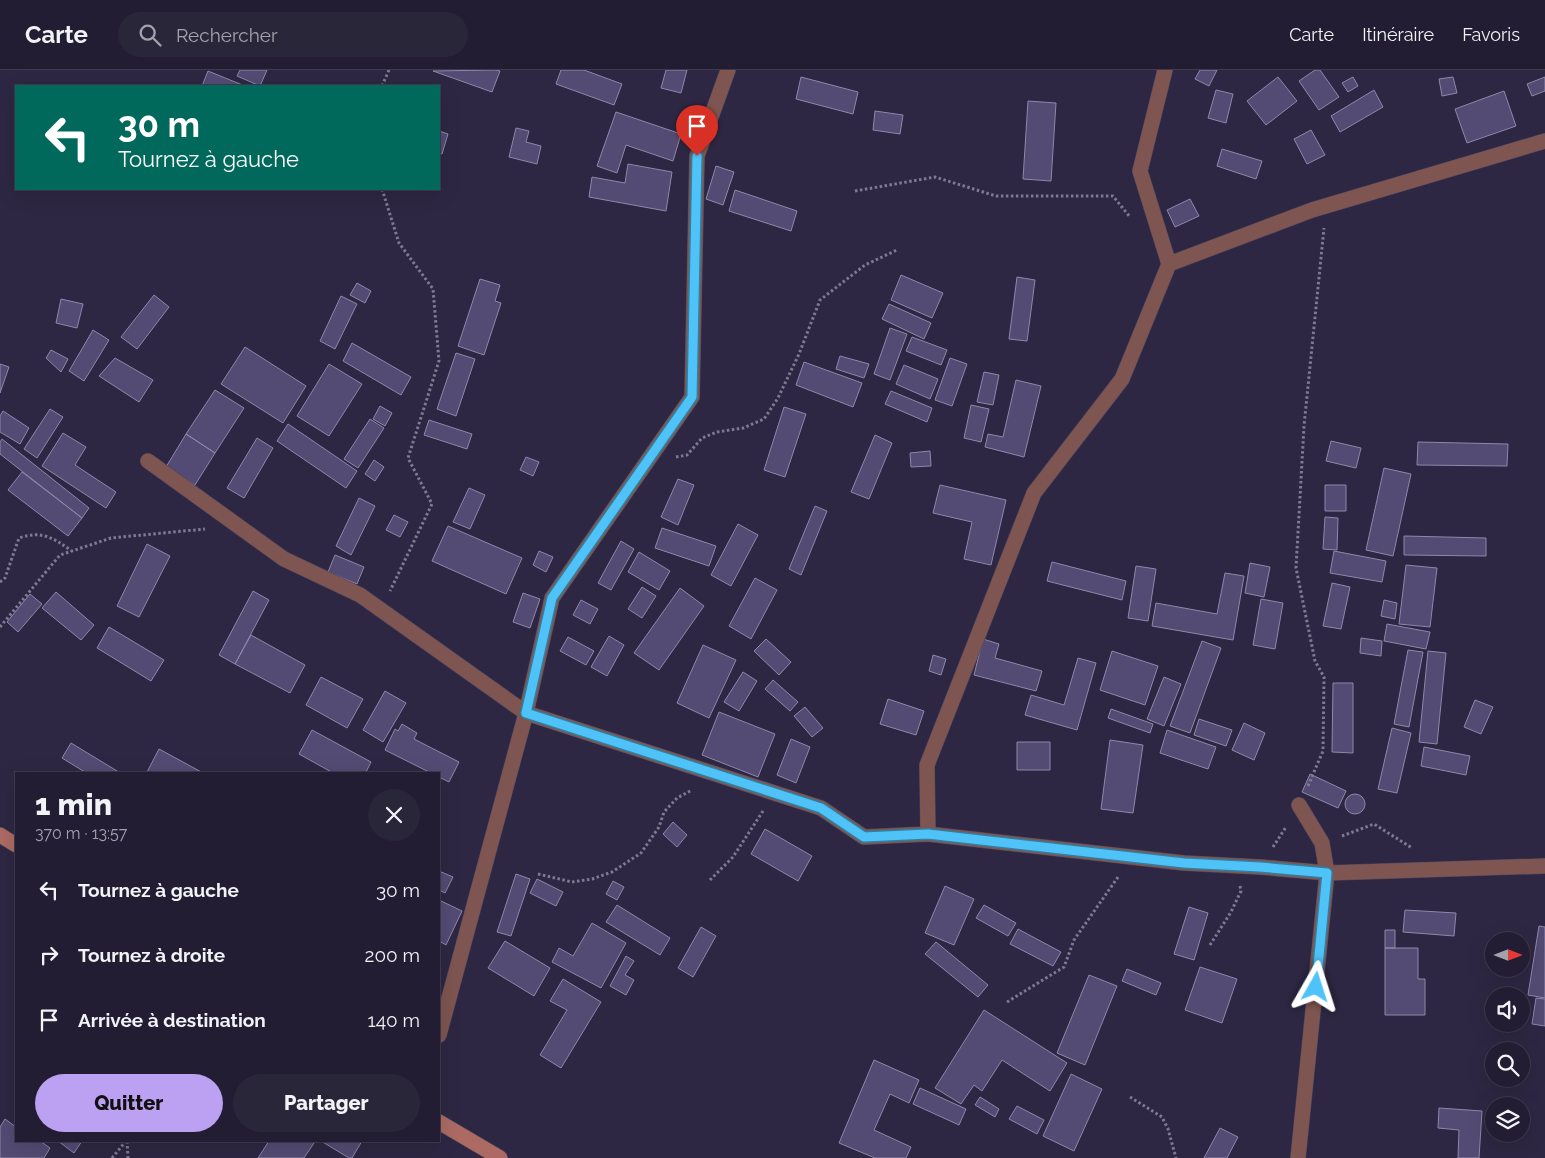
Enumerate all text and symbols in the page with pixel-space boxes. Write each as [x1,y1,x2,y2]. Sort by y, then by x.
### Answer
search box [118,12,468,57]
text: Carte [25,20,88,49]
icon: search [136,21,164,49]
text: Rechercher [176,24,278,46]
text: Carte [1289,24,1334,45]
text: Itinéraire [1362,24,1434,45]
text: Favoris [1462,24,1520,45]
text: 30 m [118,104,200,145]
icon: left [35,105,100,170]
pin [676,105,718,156]
icon: arrive [683,112,711,140]
text: Tournez à gauche [118,146,299,172]
text: 1 min [35,787,112,822]
button: close [368,789,420,841]
text: 370 m · 13:57 [35,824,127,843]
icon: left [35,876,63,904]
text: Tournez à gauche [78,879,239,901]
text: 30 m [376,879,420,901]
north arrow [1485,932,1530,978]
map controls [1485,932,1530,1142]
icon: right [35,941,63,969]
text: Tournez à droite [78,944,225,966]
text: 200 m [365,944,420,966]
position arrow [1289,960,1341,1012]
button: sound [1485,987,1530,1032]
icon: arrive [35,1006,63,1034]
text: Arrivée à destination [78,1009,266,1031]
text: 140 m [368,1009,420,1031]
button: search [1485,1042,1530,1087]
button: Quitter [35,1074,223,1132]
button: Partager [233,1074,420,1132]
button: layers [1485,1097,1530,1142]

